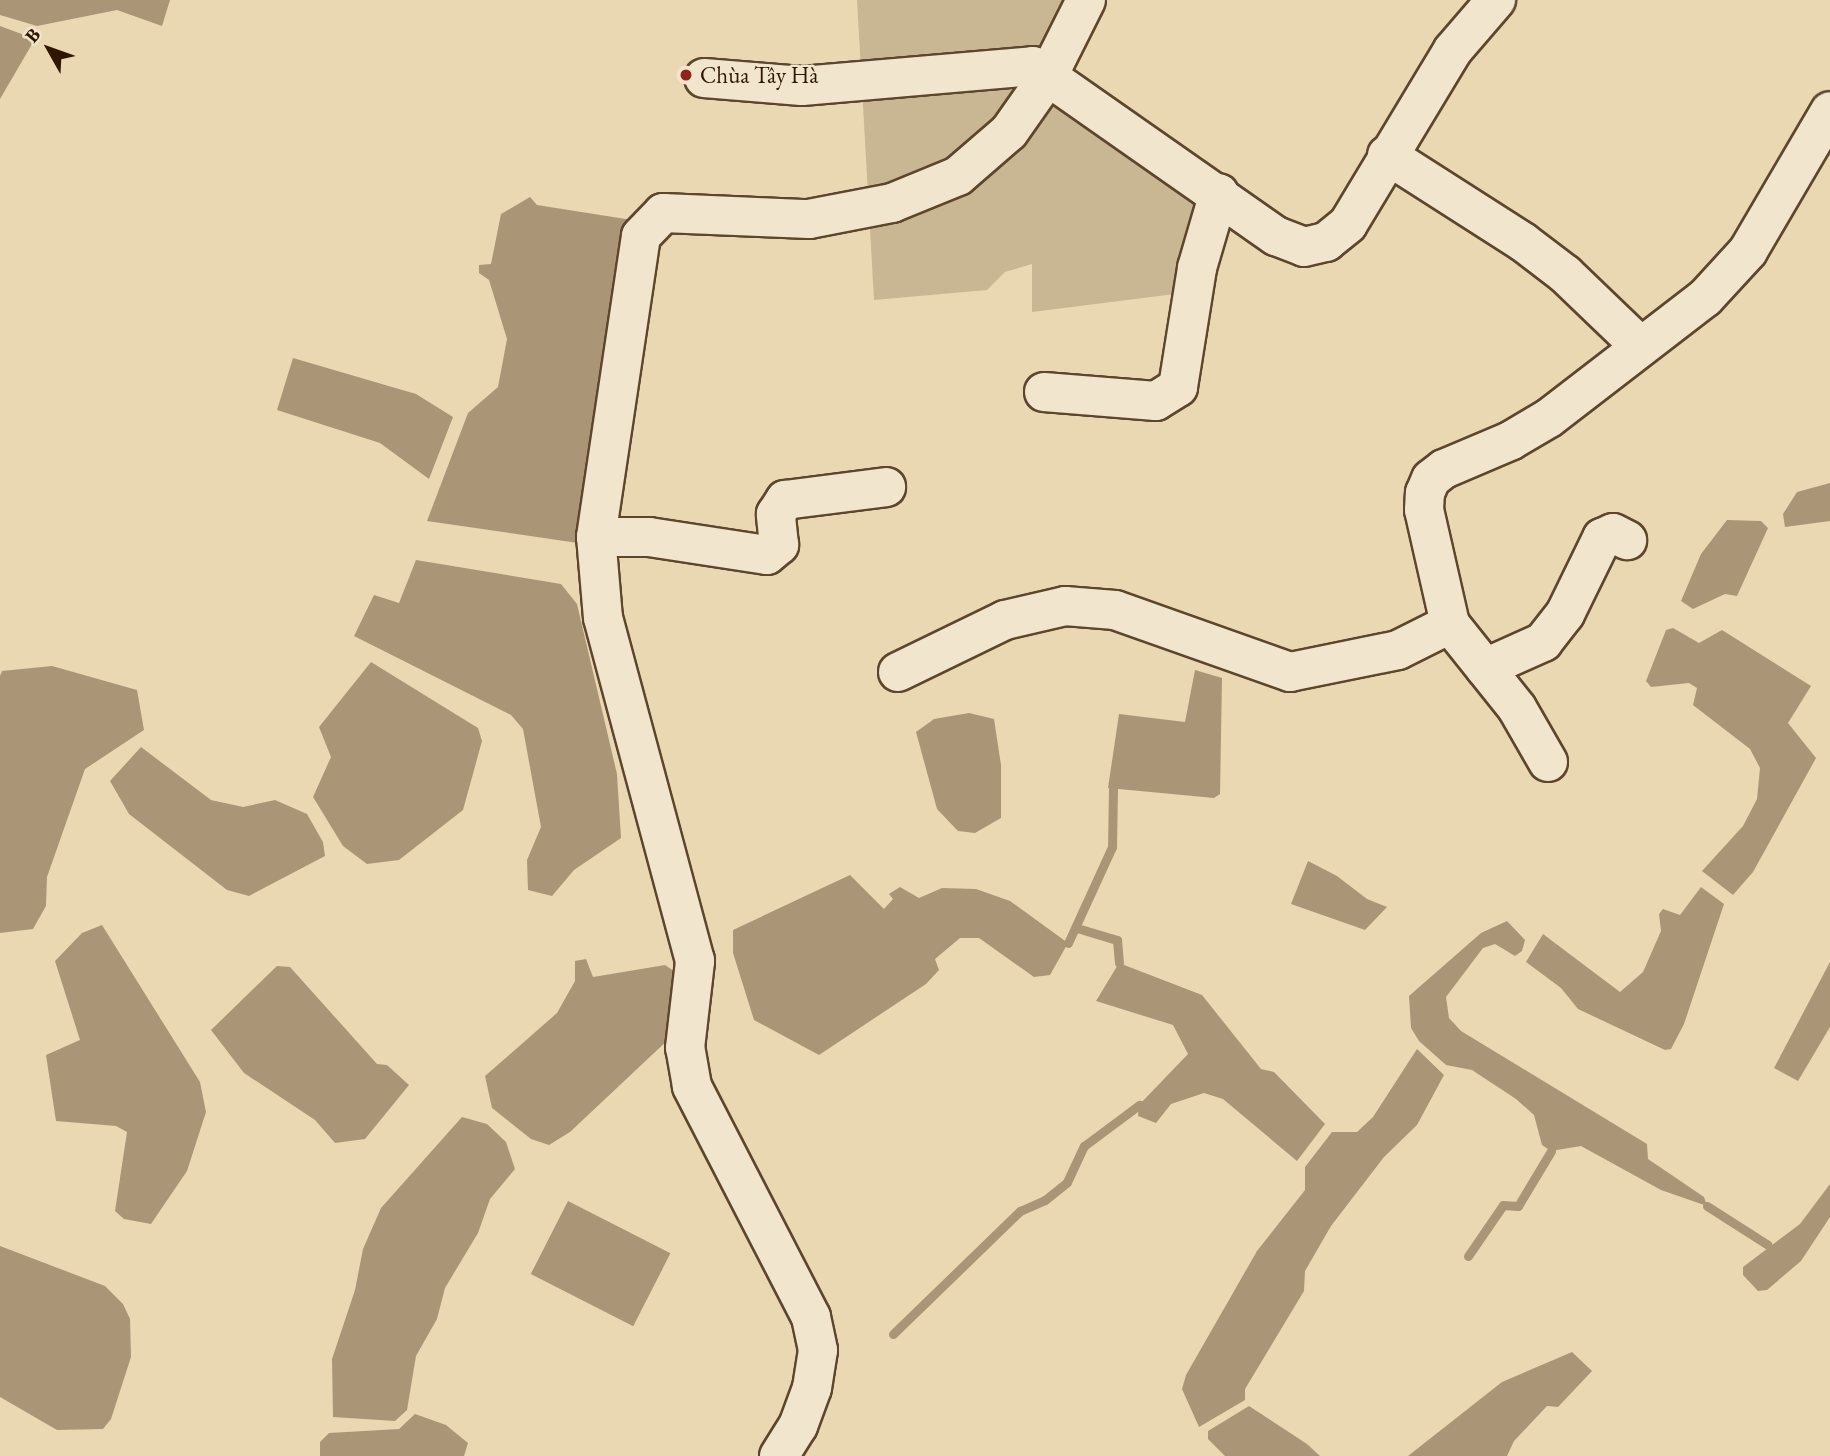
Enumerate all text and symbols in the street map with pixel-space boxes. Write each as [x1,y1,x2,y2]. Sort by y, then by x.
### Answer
north arrow [14,14,84,84]
text: B [19,23,46,48]
place label: Chùa Tây Hà [700,61,818,89]
marker: Chùa Tây Hà [678,67,694,83]

